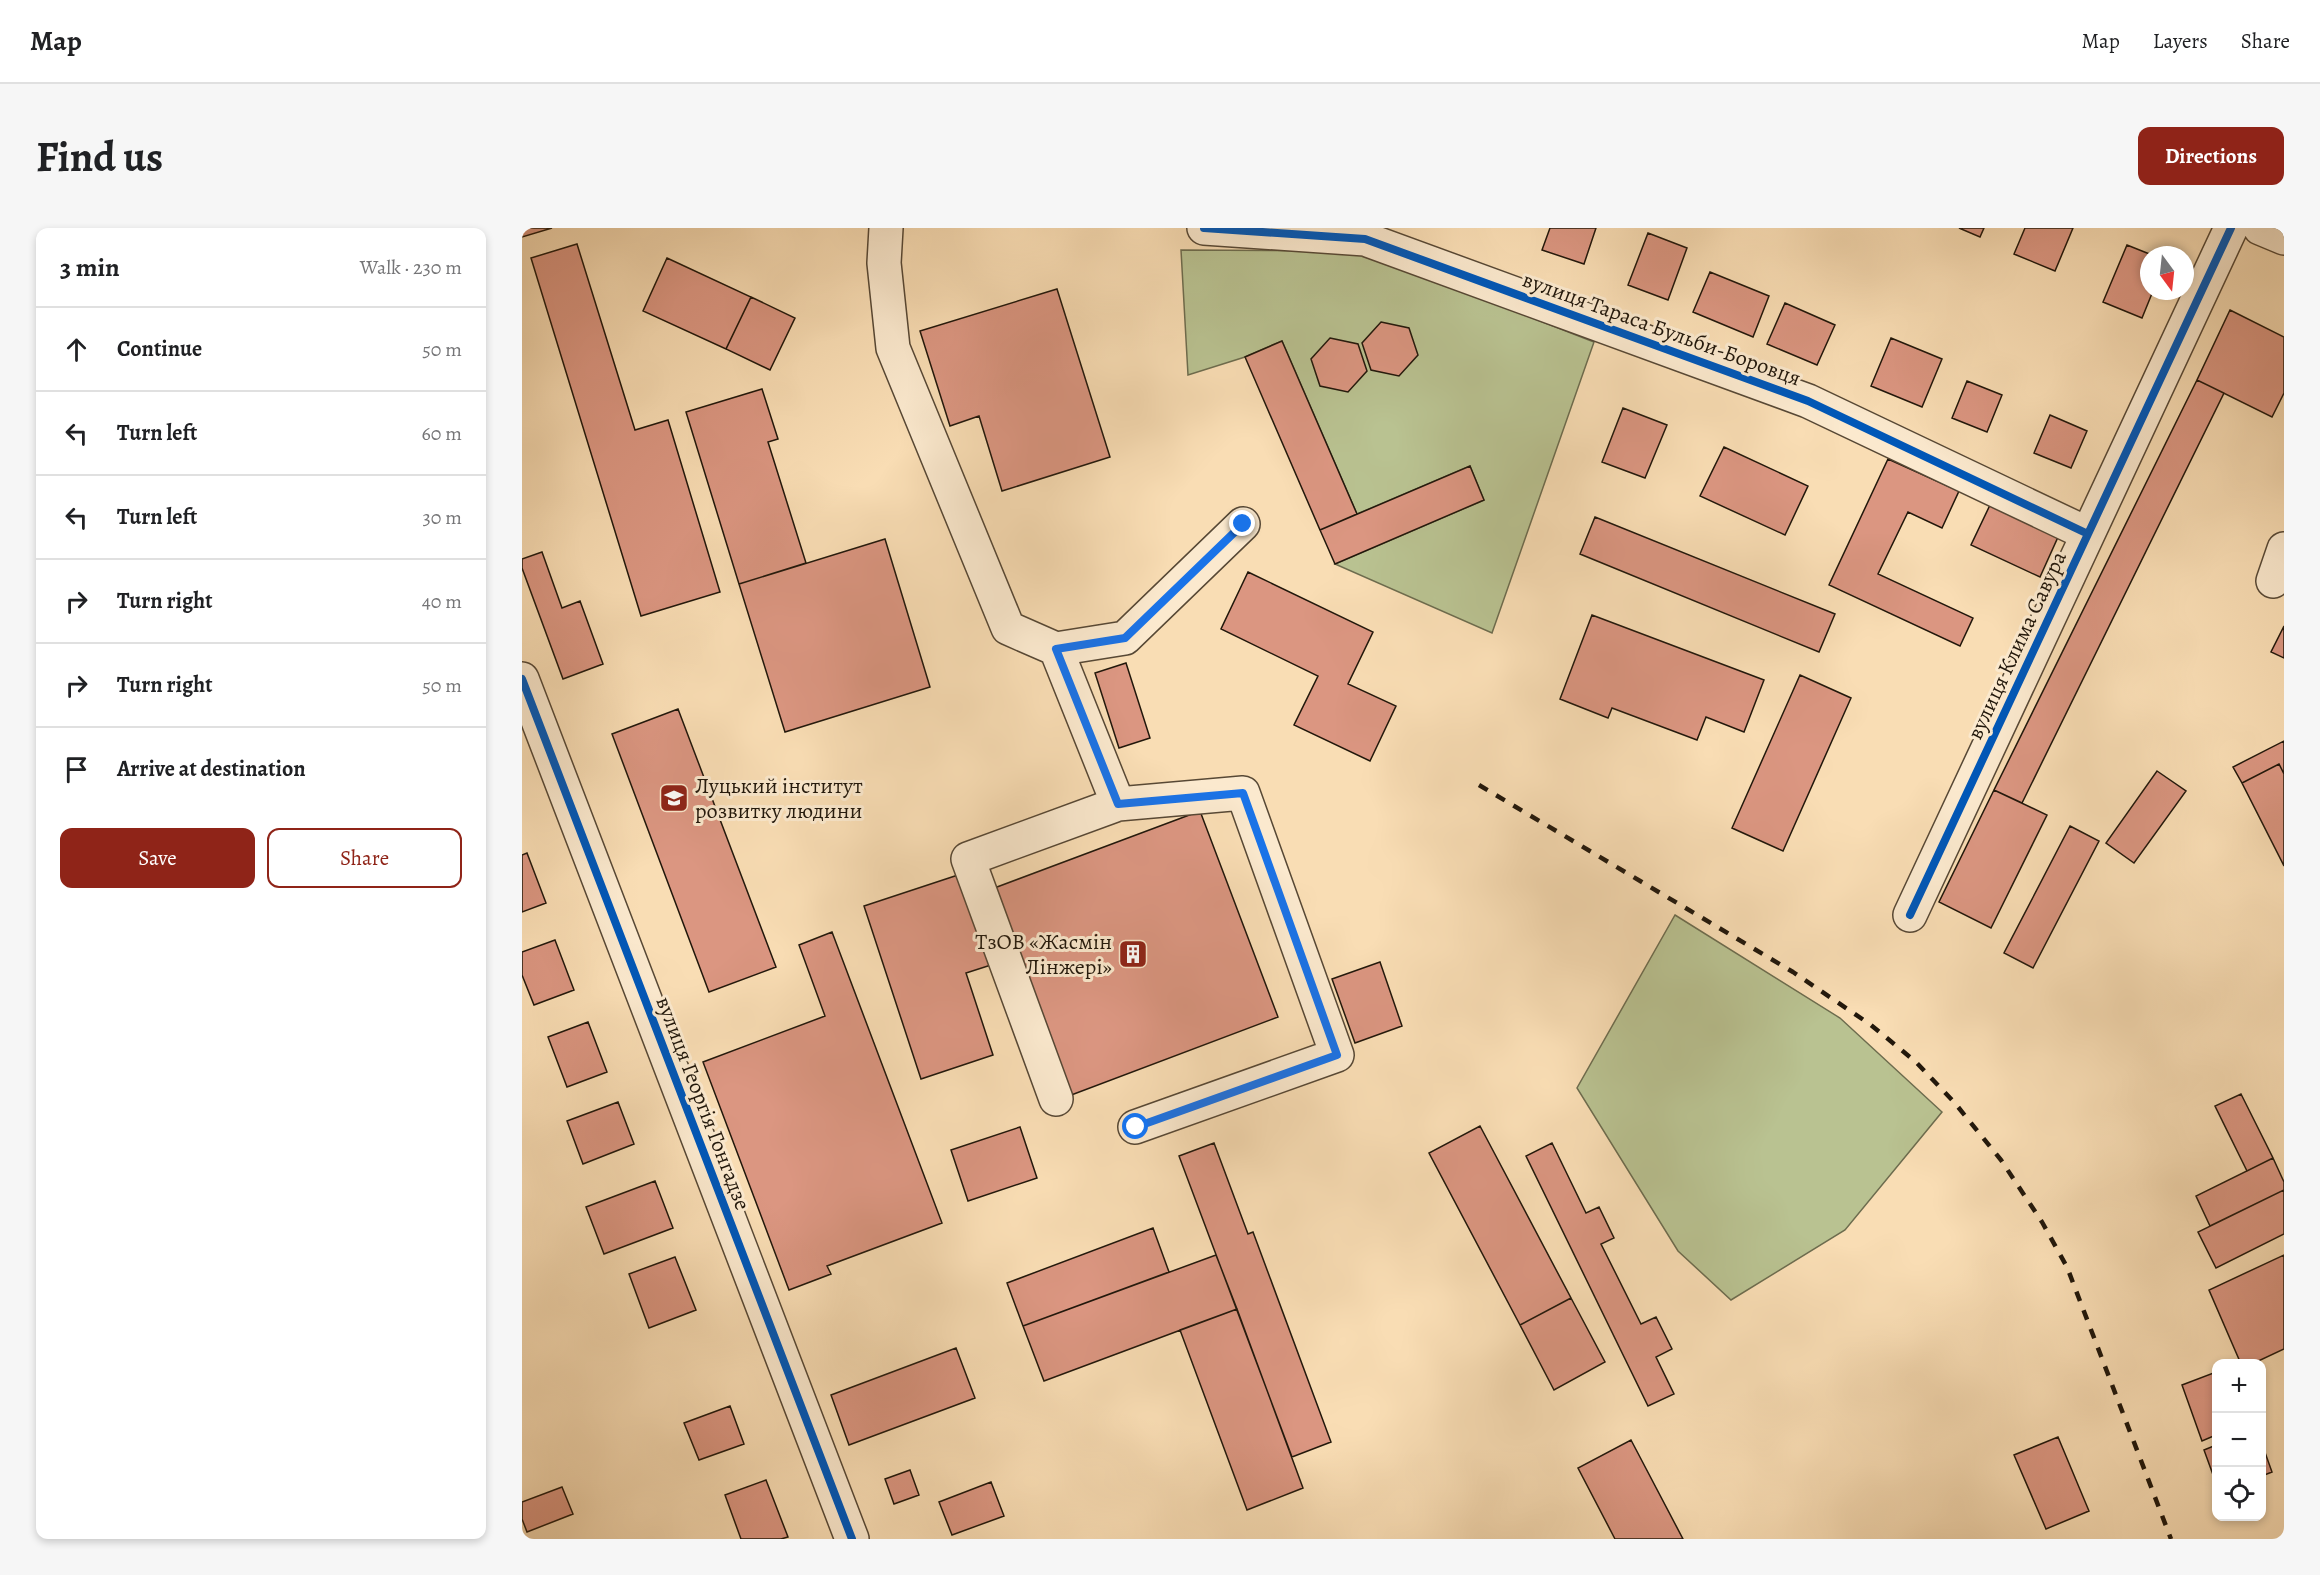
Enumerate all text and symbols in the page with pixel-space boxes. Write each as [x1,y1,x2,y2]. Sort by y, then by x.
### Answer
text: Map [30,22,82,60]
text: Map [2081,27,2120,55]
text: Layers [2153,27,2208,55]
text: Share [2241,27,2290,55]
button: Directions [2138,127,2284,185]
text: Find us [36,128,163,185]
north arrow [2140,246,2194,300]
text: 3 min [60,250,120,285]
text: Walk · 230 m [360,254,462,281]
street label: вулиця Тараса Бульби-Боровця [1518,265,1805,393]
icon: ahead [60,333,93,366]
text: Continue [117,334,202,364]
text: 50 m [422,336,462,363]
icon: left [60,417,93,450]
text: Turn left [117,418,197,448]
text: 60 m [422,420,462,447]
icon: left [60,501,93,534]
text: Turn left [117,502,197,532]
text: 30 m [422,504,462,531]
route end [1229,510,1255,536]
street label: вулиця Клима Савура [1960,546,2074,744]
icon: right [60,585,93,618]
text: Turn right [117,586,213,616]
text: 40 m [422,588,462,615]
icon: right [60,669,93,702]
text: Turn right [117,670,213,700]
text: 50 m [422,672,462,699]
icon: arrive [60,753,93,786]
text: Arrive at destination [117,754,306,784]
place label: Луцький інститут розвитку людини [695,771,863,826]
school or university icon: Луцький інститут розвитку людини [658,782,690,814]
button: Save [60,828,255,888]
button: Share [267,828,462,888]
place label: ТзОВ «Жасмін Лінжері» [975,927,1112,982]
building icon: ТзОВ «Жасмін Лінжері» [1117,938,1149,970]
street label: вулиця Георгія Гонгадзе [648,992,758,1215]
route start [1122,1113,1148,1139]
map controls [2212,1359,2266,1521]
button: + [2212,1359,2266,1413]
button: − [2212,1413,2266,1467]
button: locate [2212,1467,2266,1521]

